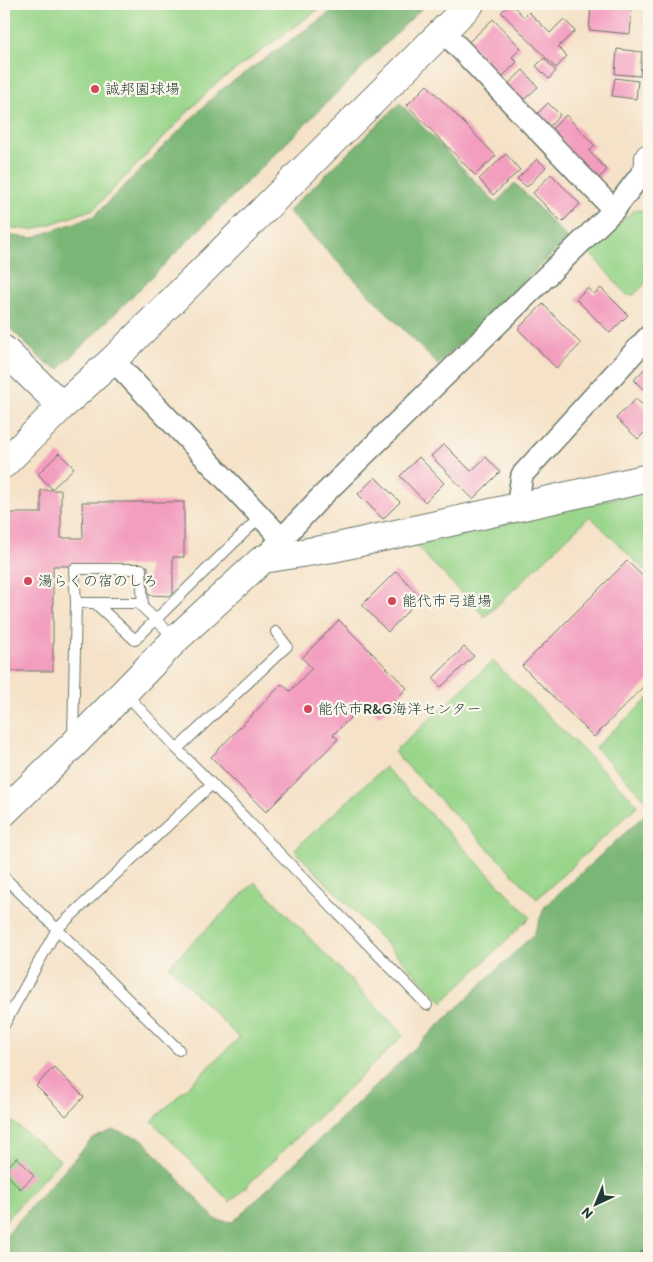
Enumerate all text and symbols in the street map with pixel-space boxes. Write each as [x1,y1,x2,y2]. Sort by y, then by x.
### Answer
place label: 誠邦園球場 [105,80,180,98]
marker: 誠邦園球場 [89,83,101,95]
place label: 湯らくの宿のしろ [38,572,158,590]
marker: 湯らくの宿のしろ [22,575,34,587]
place label: 能代市弓道場 [402,592,492,610]
marker: 能代市弓道場 [386,595,398,607]
place label: 能代市R&G海洋センター [318,700,482,718]
marker: 能代市R&G海洋センター [302,703,314,715]
north arrow [570,1180,620,1230]
text: N [578,1204,597,1222]

